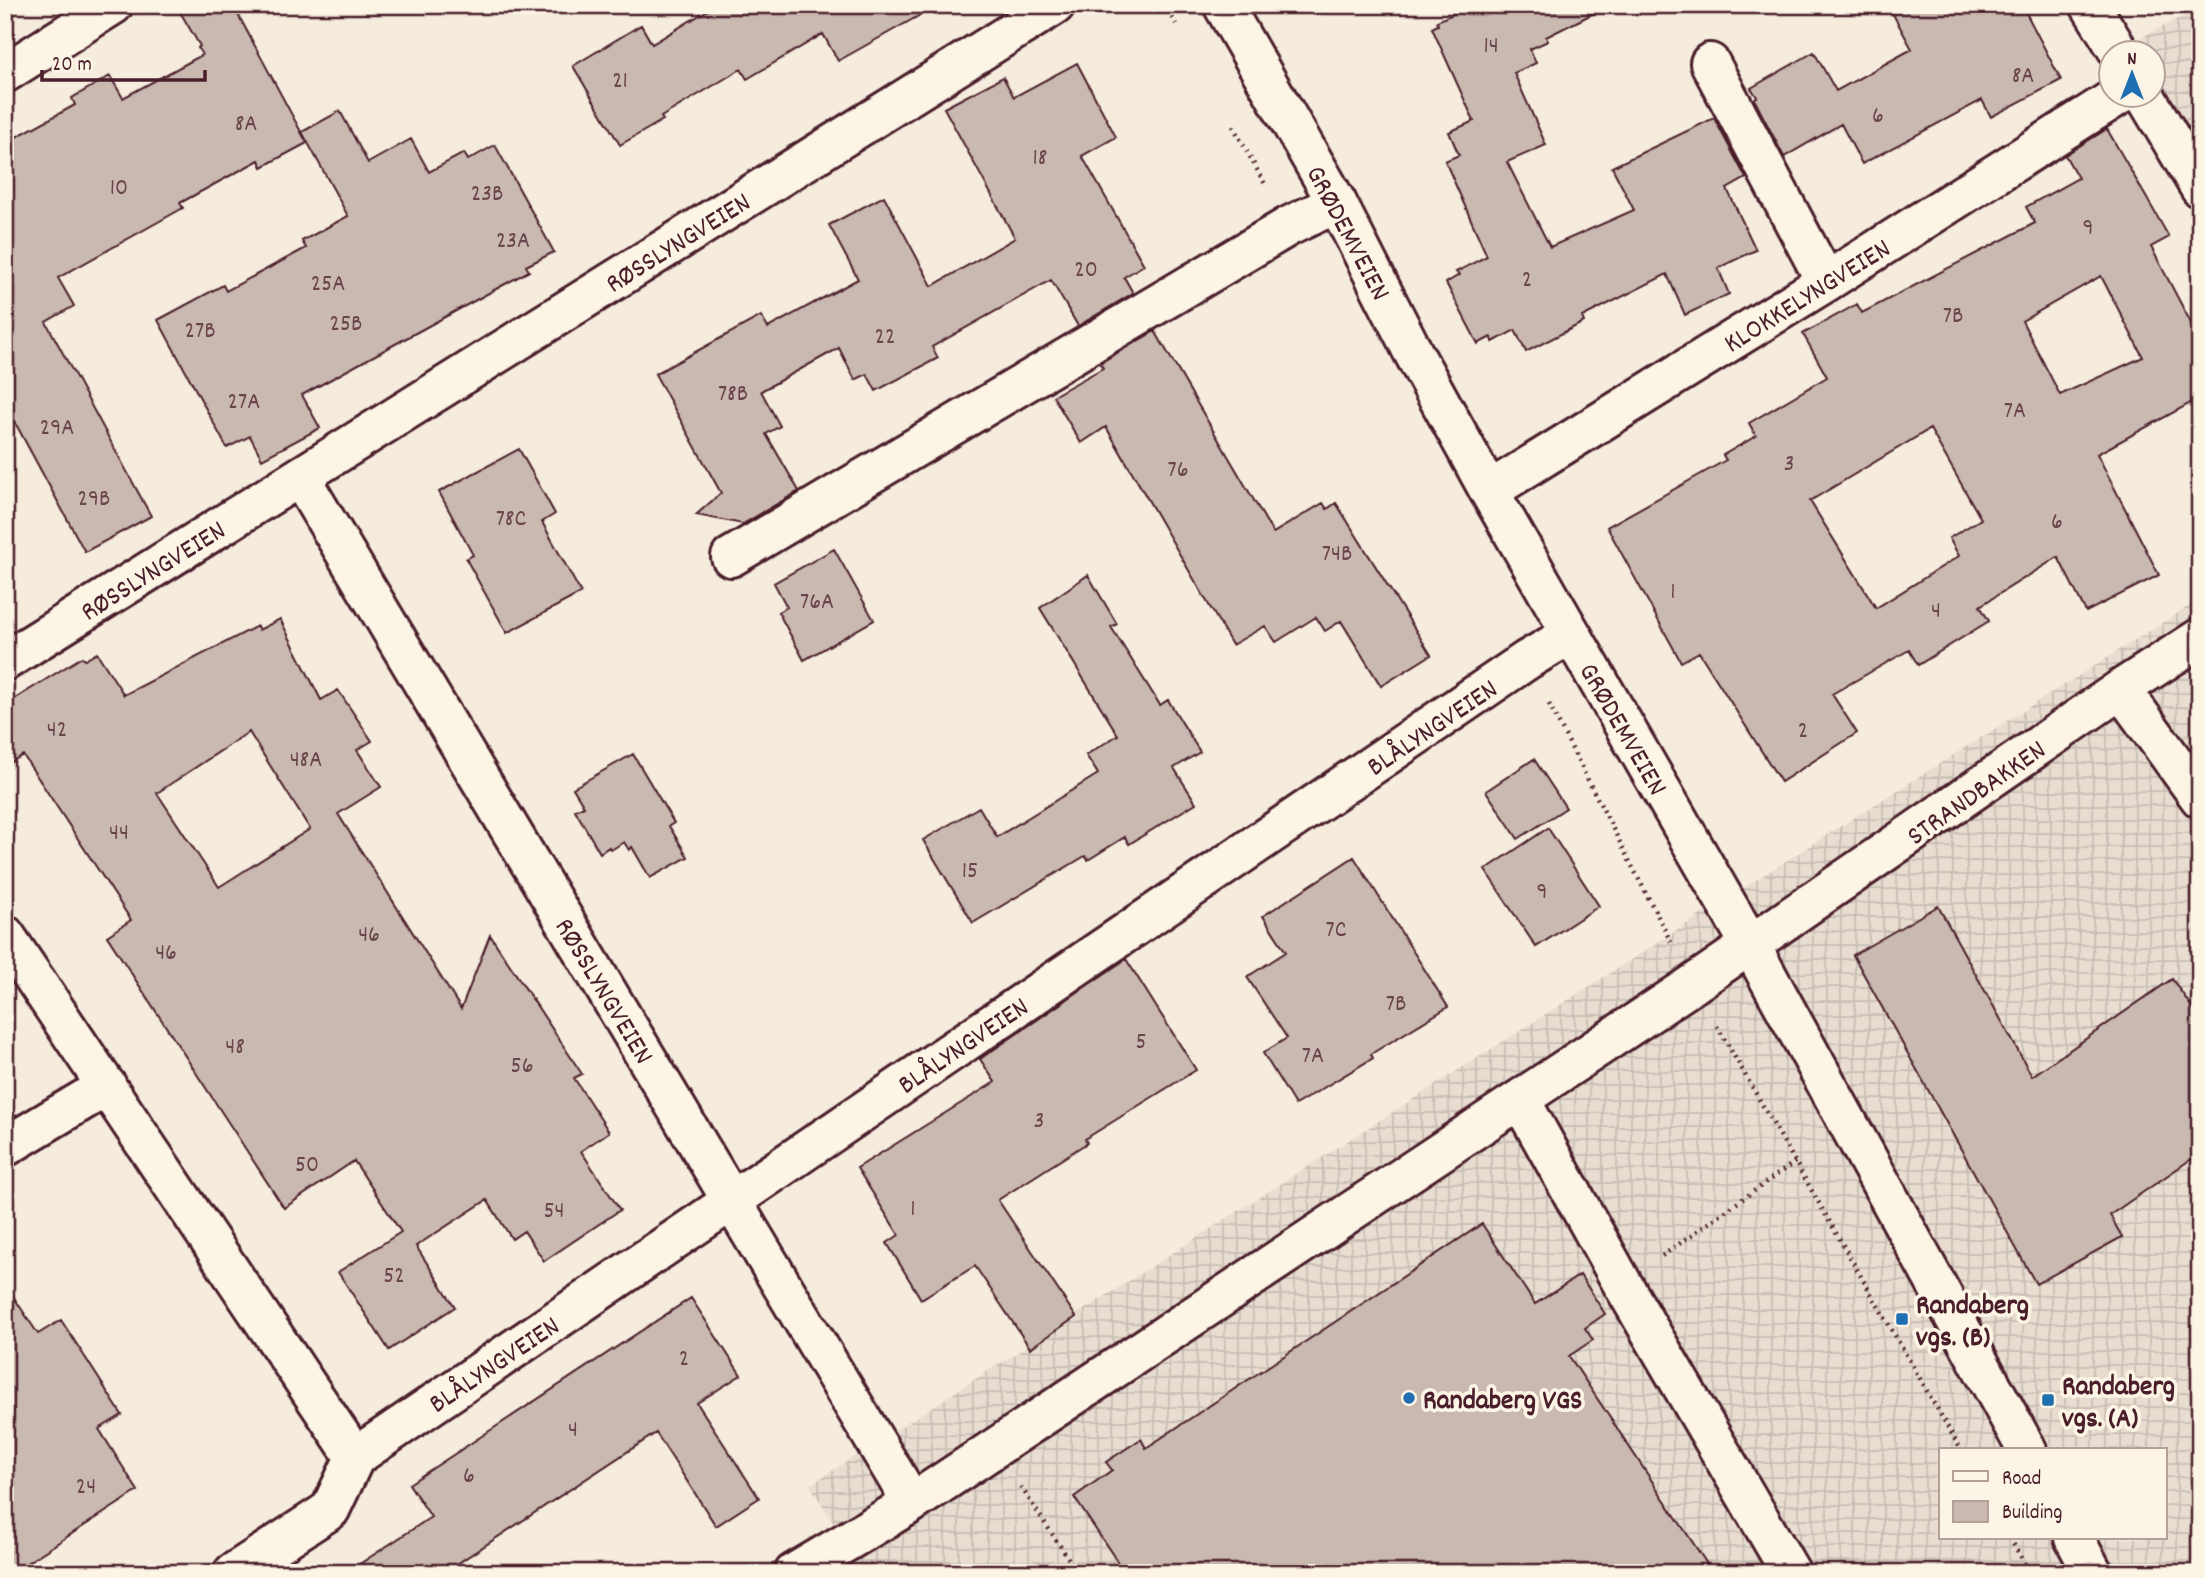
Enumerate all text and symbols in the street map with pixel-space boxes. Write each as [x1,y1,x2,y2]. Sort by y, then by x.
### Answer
house number: 14 [1483,30,1499,64]
scale bar [42,38,205,82]
north arrow [2096,38,2166,108]
text: N [2127,47,2137,74]
text: 20 m [52,51,92,81]
house number: 8A [2012,60,2034,94]
house number: 21 [612,65,628,99]
house number: 6 [1872,100,1884,134]
house number: 8A [235,108,257,142]
house number: 18 [1033,142,1047,176]
street label: GRØDEMVEIEN [1293,160,1398,309]
house number: 10 [110,172,128,206]
house number: 23B [471,178,503,212]
street label: RØSSLYNGVEIEN [599,185,760,306]
house number: 9 [2083,212,2094,246]
house number: 23A [496,225,530,259]
street label: KLOKKELYNGVEIEN [1717,231,1900,366]
house number: 20 [1074,254,1098,288]
house number: 2 [1522,264,1532,298]
house number: 25A [311,268,345,302]
house number: 7B [1943,300,1963,334]
house number: 25B [330,308,362,342]
house number: 27B [184,315,216,349]
house number: 22 [875,321,895,355]
house number: 78B [718,378,748,412]
house number: 27A [228,386,260,420]
house number: 7A [2004,395,2026,429]
house number: 29A [40,412,74,446]
house number: 3 [1784,448,1794,482]
house number: 76 [1168,454,1188,488]
house number: 29B [78,483,110,517]
house number: 78C [496,503,526,537]
house number: 6 [2051,506,2063,540]
street label: RØSSLYNGVEIEN [74,513,235,634]
house number: 74B [1322,538,1352,572]
house number: 1 [1670,576,1676,610]
house number: 76A [800,586,834,620]
house number: 4 [1931,595,1941,629]
street label: GRØDEMVEIEN [1566,656,1675,805]
street label: BLÅLYNGVEIEN [1360,672,1507,789]
house number: 42 [47,714,67,748]
house number: 2 [1798,715,1808,749]
street label: STRANDBAKKEN [1900,732,2056,858]
house number: 48A [290,744,322,778]
house number: 44 [109,817,129,851]
house number: 15 [962,855,978,889]
house number: 9 [1537,876,1548,910]
street label: RØSSLYNGVEIEN [542,912,661,1073]
house number: 7C [1325,914,1347,948]
house number: 46 [358,919,380,953]
house number: 46 [155,937,177,971]
house number: 7B [1386,988,1406,1022]
street label: BLÅLYNGVEIEN [891,990,1038,1107]
house number: 5 [1135,1026,1147,1060]
house number: 48 [225,1031,245,1065]
house number: 7A [1302,1040,1324,1074]
house number: 56 [511,1050,533,1084]
house number: 3 [1034,1105,1044,1139]
house number: 50 [295,1149,319,1183]
house number: 1 [910,1193,916,1227]
house number: 54 [543,1195,565,1229]
house number: 52 [383,1260,405,1294]
place label: Randaberg vgs. (B) [1916,1288,2029,1360]
street label: BLÅLYNGVEIEN [422,1309,569,1426]
marker: Randaberg vgs. (B) [1894,1311,1910,1327]
house number: 2 [679,1343,689,1377]
place label: Randaberg vgs. (A) [2062,1369,2175,1441]
place label: Randaberg VGS [1423,1383,1582,1423]
marker: Randaberg VGS [1401,1390,1417,1406]
marker: Randaberg vgs. (A) [2040,1392,2056,1408]
house number: 4 [568,1414,578,1448]
legend [1939,1448,2166,1540]
house number: 6 [463,1460,475,1494]
text: Road [2002,1465,2041,1495]
house number: 24 [76,1471,96,1505]
text: Building [2002,1499,2062,1529]

